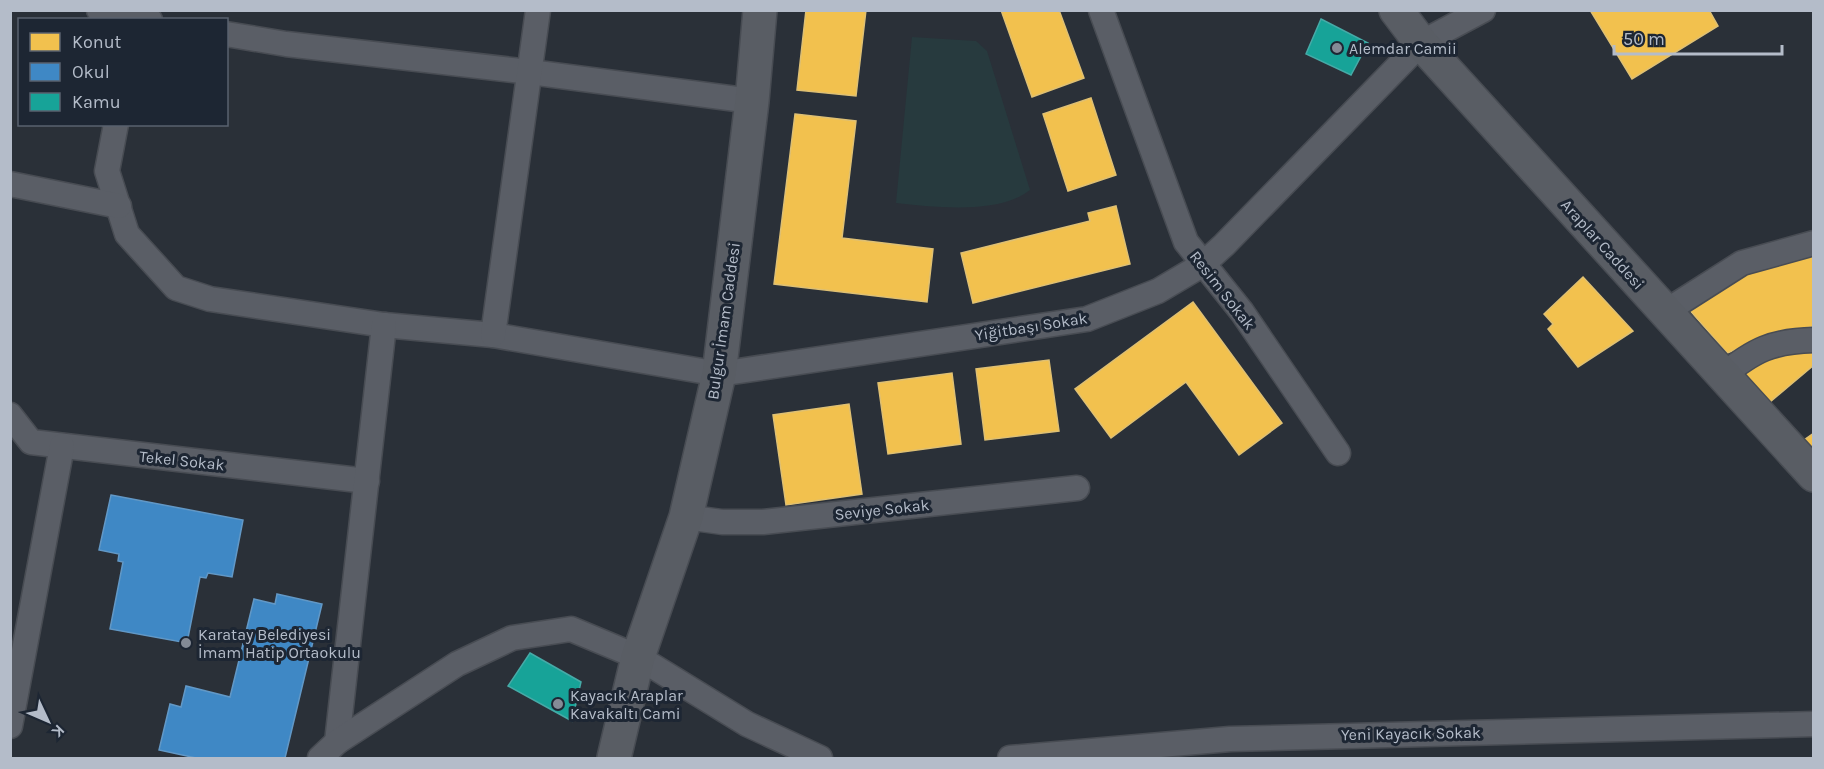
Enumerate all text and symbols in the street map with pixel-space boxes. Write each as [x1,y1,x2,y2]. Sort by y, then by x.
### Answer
legend [18,18,228,126]
scale bar [1614,18,1782,56]
text: 50 m [1623,28,1665,50]
text: Konut [72,31,122,53]
place label: Alemdar Camii [1349,39,1457,58]
marker: Alemdar Camii [1330,41,1344,55]
text: Okul [72,61,110,83]
text: Kamu [72,91,121,113]
street label: Araplar Caddesi [1557,195,1648,293]
street label: Bulgur İmam Caddesi [703,241,744,401]
street label: Resim Sokak [1186,247,1259,334]
street label: Yiğitbaşı Sokak [973,308,1089,345]
street label: Tekel Sokak [138,447,226,474]
street label: Seviye Sokak [834,495,930,524]
place label: Karatay Belediyesi İmam Hatip Ortaokulu [198,625,361,662]
marker: Karatay Belediyesi İmam Hatip Ortaokulu [179,636,193,650]
place label: Kayacık Araplar Kavakaltı Cami [570,686,683,723]
north arrow [18,691,78,751]
marker: Kayacık Araplar Kavakaltı Cami [551,697,565,711]
text: K [48,721,69,742]
street label: Yeni Kayacık Sokak [1341,723,1481,744]

